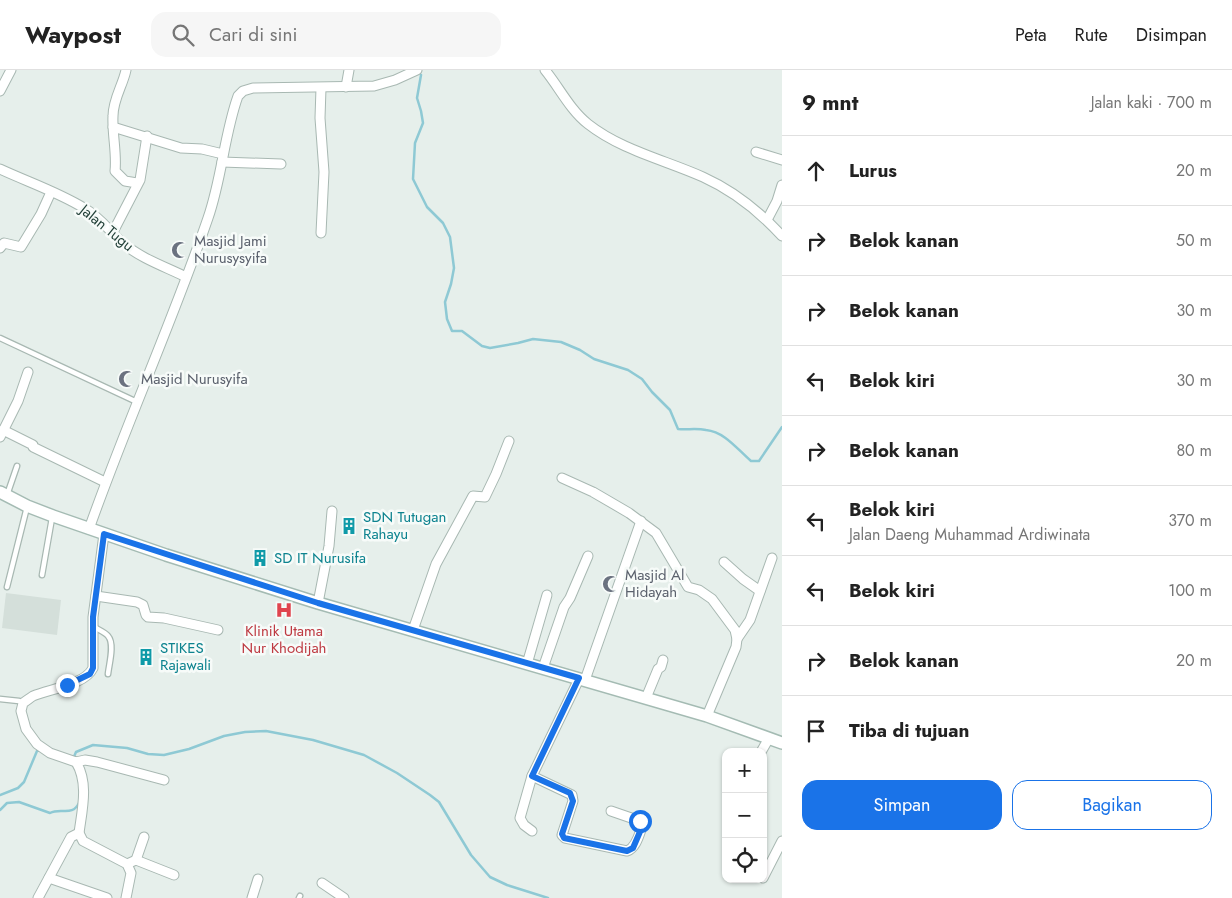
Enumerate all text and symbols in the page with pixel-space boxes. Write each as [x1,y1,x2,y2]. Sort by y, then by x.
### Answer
search box [151,12,501,57]
text: Waypost [25,17,121,52]
icon: search [169,21,197,49]
text: Cari di sini [209,21,297,48]
text: Peta [1015,22,1047,48]
text: Rute [1075,22,1108,48]
text: Disimpan [1136,22,1207,48]
text: 9 mnt [802,88,858,118]
text: Jalan kaki · 700 m [1091,91,1212,114]
icon: ahead [802,157,830,185]
text: Lurus [849,157,897,184]
text: 20 m [1176,159,1212,182]
street label: Jalan Tugu [74,198,139,257]
icon: right [802,227,830,255]
text: Belok kanan [849,227,959,254]
text: 50 m [1176,229,1212,252]
place label: Masjid Jami Nurusysyifa [194,230,267,269]
mosque icon: Masjid Jami Nurusysyifa [170,240,190,260]
icon: right [802,297,830,325]
text: Belok kanan [849,297,959,324]
text: 30 m [1176,299,1212,322]
icon: left [802,367,830,395]
text: Belok kiri [849,367,935,394]
place label: Masjid Nurusyifa [141,368,248,390]
mosque icon: Masjid Nurusyifa [117,369,137,389]
text: 30 m [1176,369,1212,392]
icon: right [802,437,830,465]
text: Belok kanan [849,437,959,464]
text: 80 m [1176,439,1212,462]
text: Belok kiri [849,496,935,523]
place label: SDN Tutugan Rahayu [363,506,446,545]
icon: left [802,507,830,535]
text: 370 m [1168,509,1212,532]
building icon: SDN Tutugan Rahayu [339,516,359,536]
text: Jalan Daeng Muhammad Ardiwinata [849,523,1090,546]
place label: SD IT Nurusifa [274,547,366,569]
building icon: SD IT Nurusifa [250,548,270,568]
place label: Masjid Al Hidayah [625,564,684,603]
mosque icon: Masjid Al Hidayah [601,574,621,594]
icon: left [802,577,830,605]
text: Belok kiri [849,577,935,604]
text: 100 m [1168,579,1212,602]
hospital icon: Klinik Utama Nur Khodijah [274,600,294,620]
place label: Klinik Utama Nur Khodijah [242,620,326,659]
place label: STIKES Rajawali [160,637,211,676]
building icon: STIKES Rajawali [136,647,156,667]
icon: right [802,647,830,675]
text: Belok kanan [849,647,959,674]
text: 20 m [1176,649,1212,672]
route end [56,674,79,697]
icon: arrive [802,717,830,745]
text: Tiba di tujuan [849,717,969,744]
map controls [722,748,767,883]
button: + [722,748,767,793]
button: Simpan [802,780,1002,830]
button: Bagikan [1012,780,1212,830]
button: − [722,793,767,838]
route start [629,810,652,833]
button: locate [722,838,767,883]

